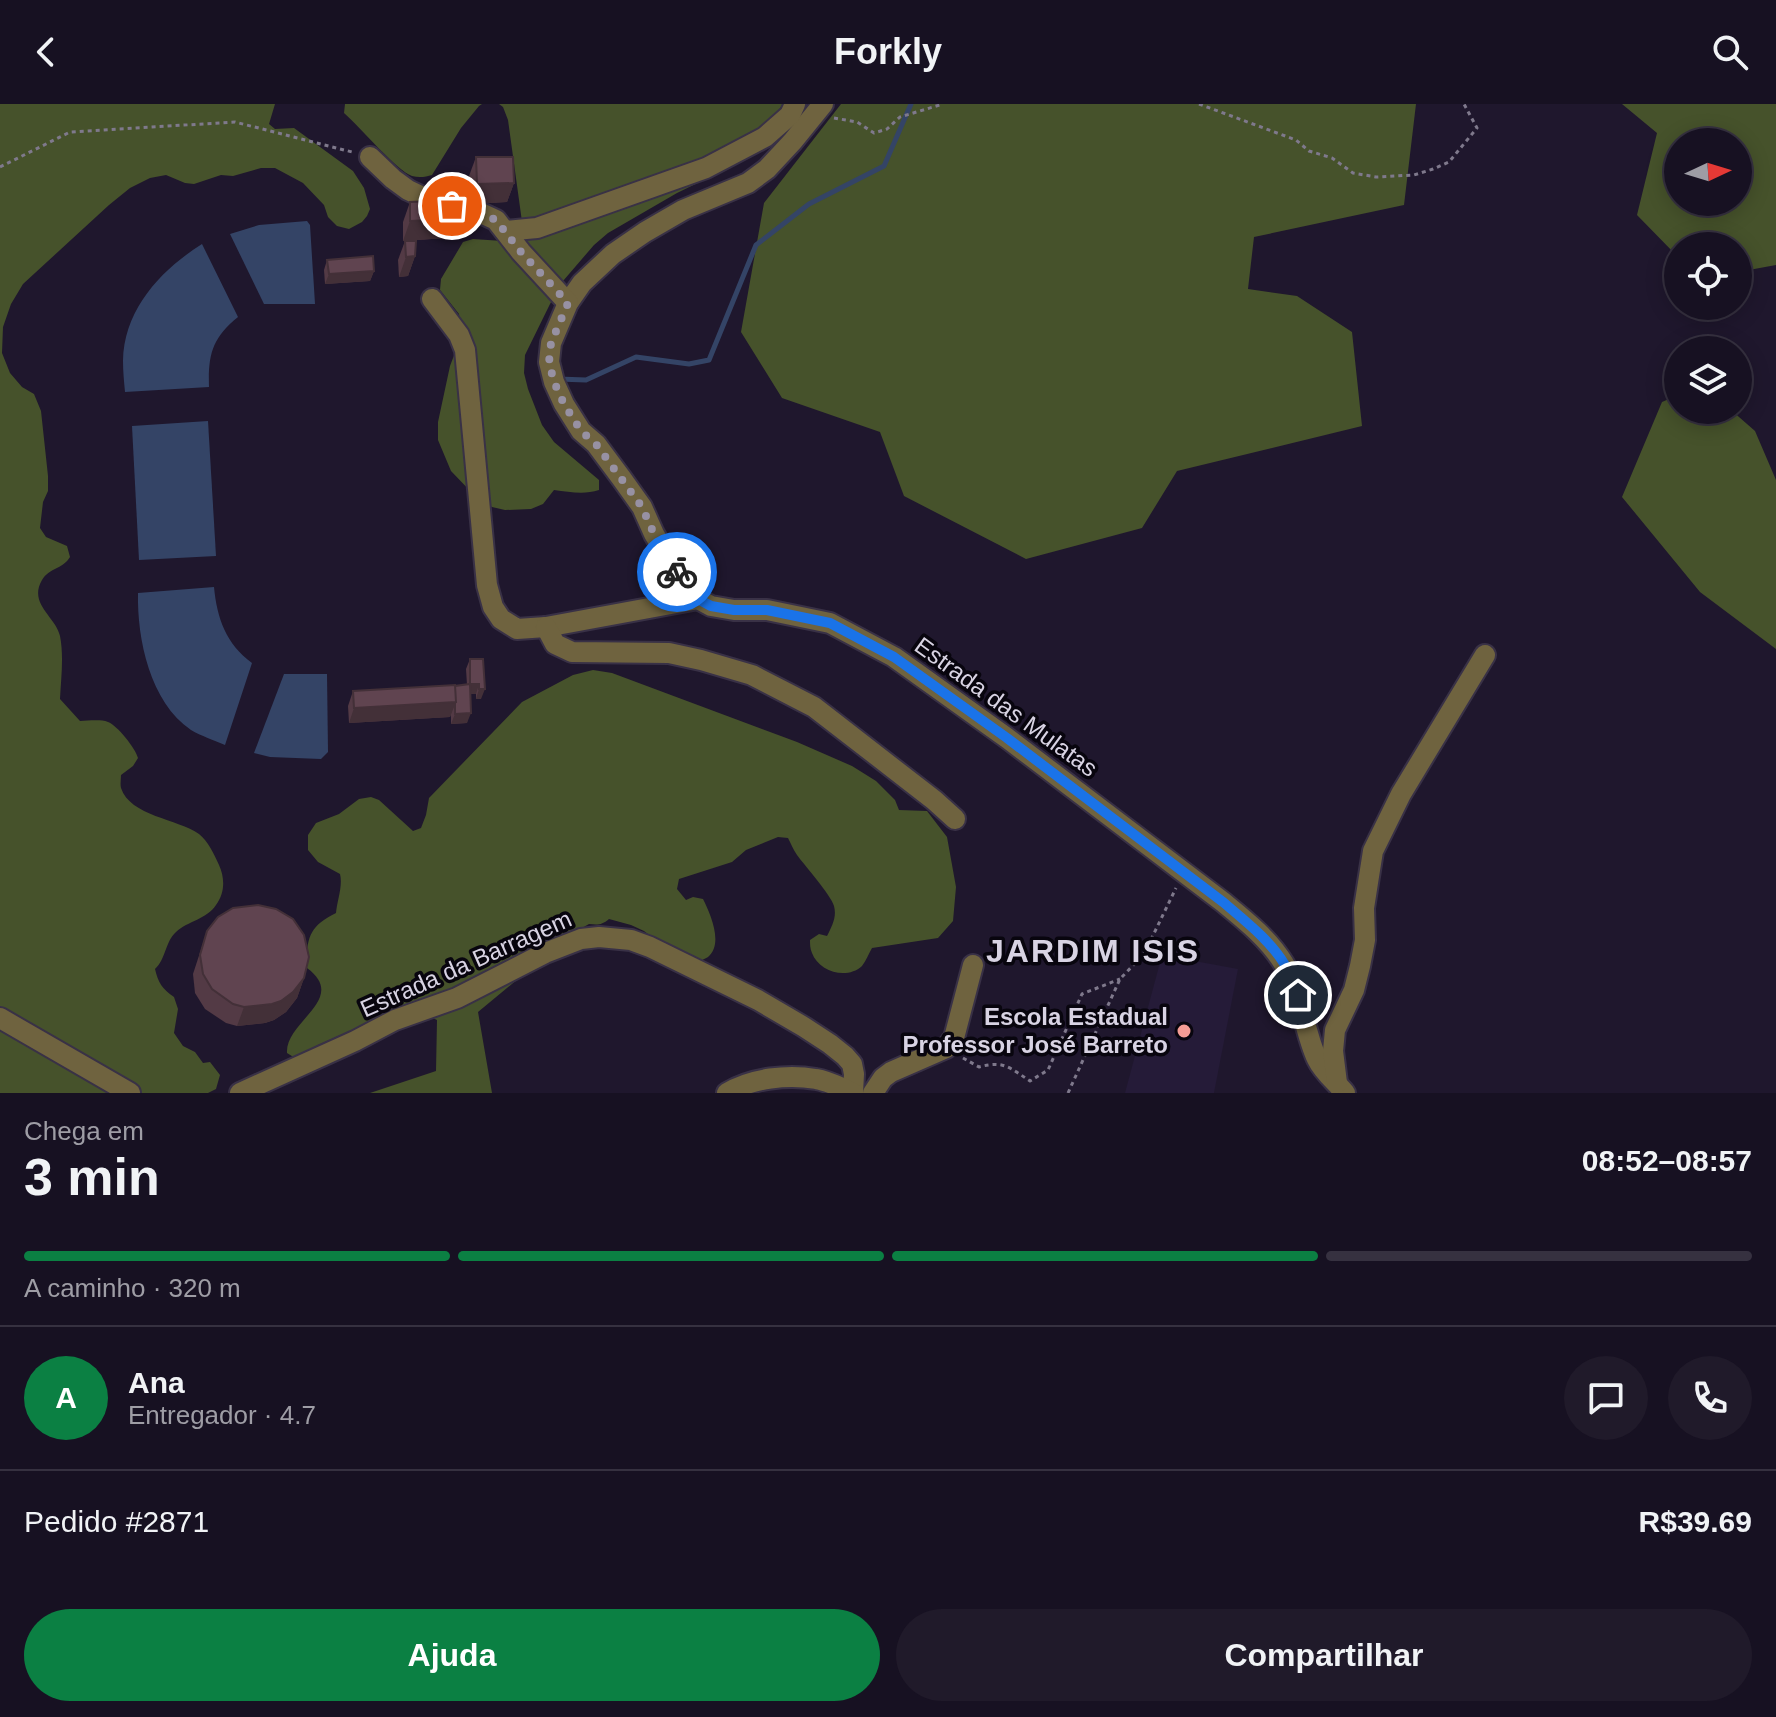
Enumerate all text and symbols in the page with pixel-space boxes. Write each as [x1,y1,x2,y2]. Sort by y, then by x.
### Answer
icon: back [24,30,68,74]
icon: search [1708,30,1752,74]
text: Forkly [834,31,942,72]
north arrow [1664,128,1752,216]
map controls [1664,128,1752,424]
pin [418,172,486,240]
icon: bag [430,184,474,228]
button: locate [1664,232,1752,320]
button: layers [1664,336,1752,424]
courier [637,532,717,612]
icon: bike [655,550,699,594]
street label: Estrada das Mulatas [910,631,1103,782]
street label: Estrada da Barragem [356,905,575,1022]
district label: JARDIM ISIS [986,933,1200,969]
pin [1264,961,1332,1029]
icon: home [1276,973,1320,1017]
place label: Escola Estadual Professor José Barreto [903,1003,1168,1058]
marker: Escola Estadual Professor José Barreto [1175,1022,1193,1040]
text: Chega em [24,1116,144,1146]
text: 08:52–08:57 [1582,1144,1752,1177]
text: 3 min [24,1148,160,1206]
text: A caminho · 320 m [24,1273,241,1303]
button: chat [1564,1356,1648,1440]
button: phone [1668,1356,1752,1440]
text: Ana [128,1366,185,1399]
text: A [55,1381,77,1414]
text: Entregador · 4.7 [128,1400,316,1430]
text: Pedido #2871 [24,1505,209,1538]
text: R$39.69 [1639,1505,1752,1538]
button: Ajuda [24,1609,880,1701]
button: Compartilhar [896,1609,1752,1701]

